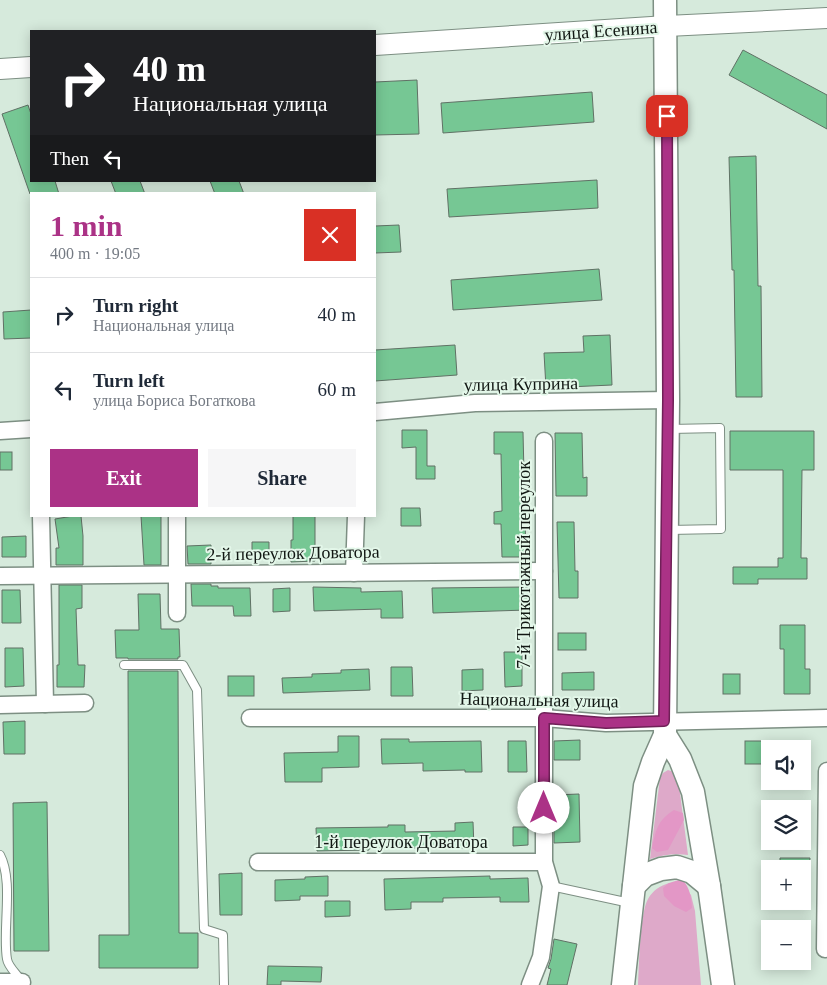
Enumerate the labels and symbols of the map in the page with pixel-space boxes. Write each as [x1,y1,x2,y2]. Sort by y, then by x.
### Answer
street label: улица Есенина [544,17,658,45]
pin [646,95,688,137]
street label: улица Куприна [464,373,578,395]
street label: 7-й Трикотажный переулок [514,461,534,669]
street label: 2-й переулок Доватора [206,541,380,565]
street label: Национальная улица [459,689,619,711]
position arrow [517,781,569,833]
street label: 1-й переулок Доватора [314,832,488,852]

